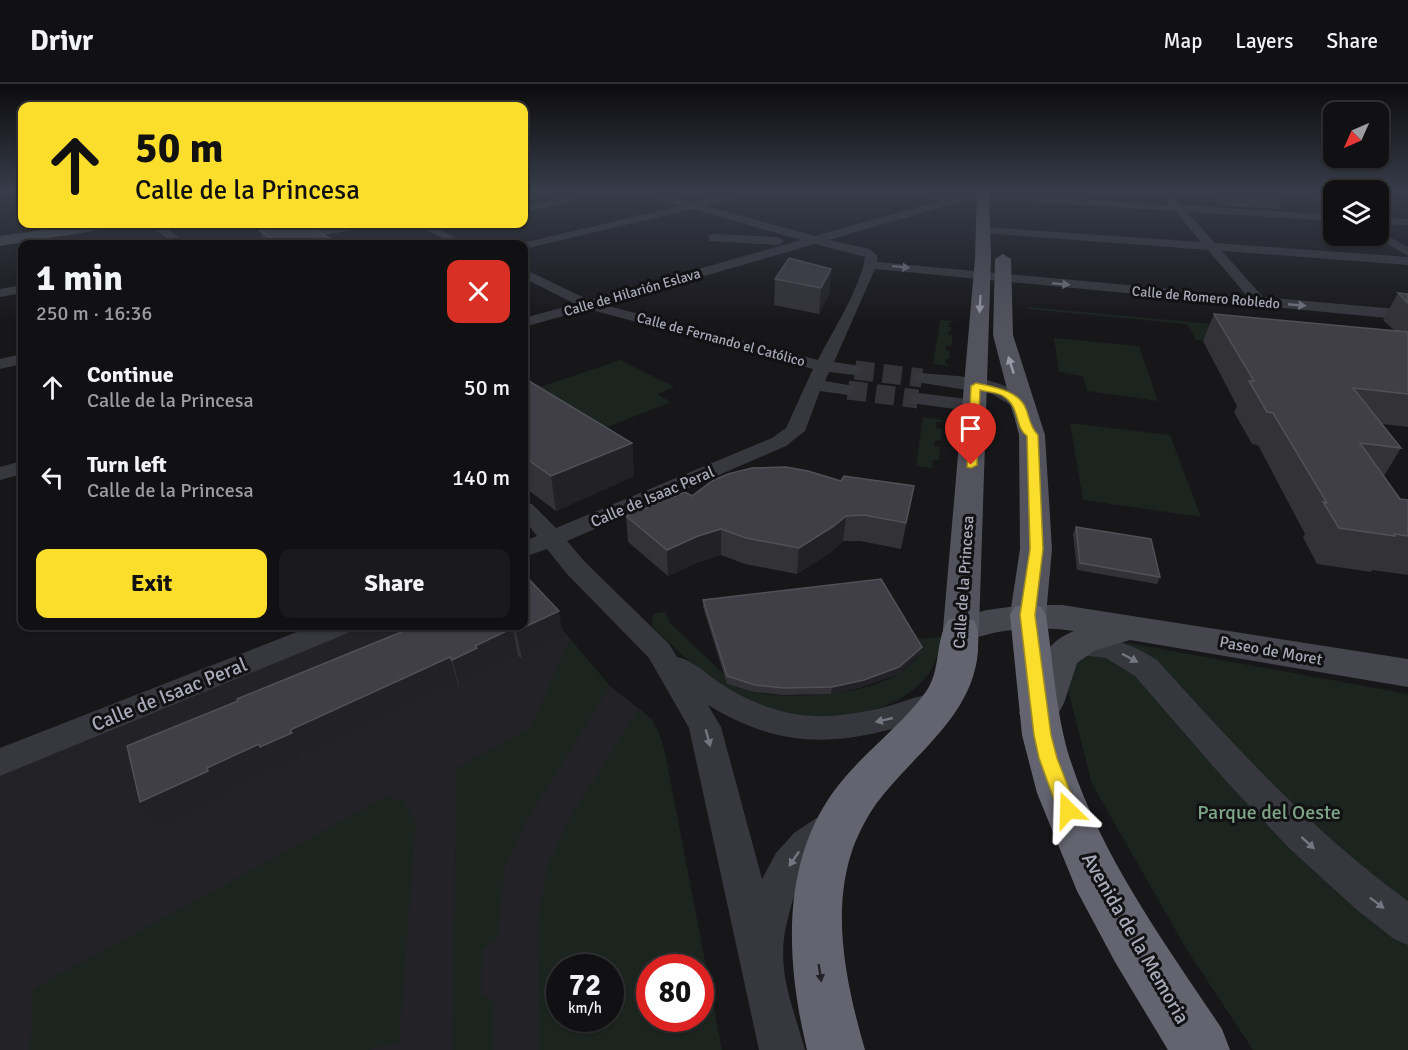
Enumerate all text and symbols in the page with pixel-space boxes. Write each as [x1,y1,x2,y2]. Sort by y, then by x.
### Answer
text: Drivr [30,24,93,58]
text: Map [1164,28,1202,54]
text: Layers [1235,28,1293,54]
text: Share [1326,28,1378,54]
north arrow [1323,102,1389,168]
map controls [1323,102,1389,246]
text: 50 m [135,123,224,174]
icon: ahead [36,126,114,204]
text: Calle de la Princesa [135,174,360,207]
button: layers [1323,180,1389,246]
text: 1 min [36,256,123,301]
button: close [447,260,510,323]
one-way arrow [891,262,910,272]
street label: Calle de Hilarión Eslava [562,265,702,320]
one-way arrow [1052,279,1071,289]
street label: Calle de Romero Robledo [1131,283,1281,312]
one-way arrow [976,295,985,314]
one-way arrow [1288,300,1307,310]
text: 250 m · 16:36 [36,301,152,326]
street label: Calle de Fernando el Católico [635,309,807,370]
one-way arrow [1006,356,1016,374]
text: Continue [87,361,174,388]
icon: ahead [36,371,69,404]
text: 50 m [464,374,510,401]
text: Calle de la Princesa [87,388,254,413]
pin [945,403,996,465]
icon: arrive [954,412,987,445]
text: Turn left [87,451,167,478]
icon: left [36,461,69,494]
street label: Calle de Isaac Peral [588,462,718,532]
text: 140 m [452,464,510,491]
text: Calle de la Princesa [87,478,254,503]
street label: Calle de la Princesa [949,515,979,649]
button: Exit [36,549,267,618]
button: Share [279,549,510,618]
street label: Paseo de Moret [1218,632,1324,670]
street label: Calle de Isaac Peral [88,652,251,737]
one-way arrow [1122,653,1139,663]
one-way arrow [875,715,893,725]
one-way arrow [704,730,713,748]
position arrow [1036,778,1100,842]
park label: Parque del Oeste [1197,800,1341,825]
one-way arrow [1300,836,1315,849]
street label: Avenida de la Memoria [1076,848,1195,1028]
one-way arrow [788,851,800,867]
one-way arrow [1370,896,1385,908]
speed limit sign: 80 [636,954,714,1032]
one-way arrow [816,964,825,983]
text: 72 [569,967,601,1004]
text: km/h [568,999,602,1017]

